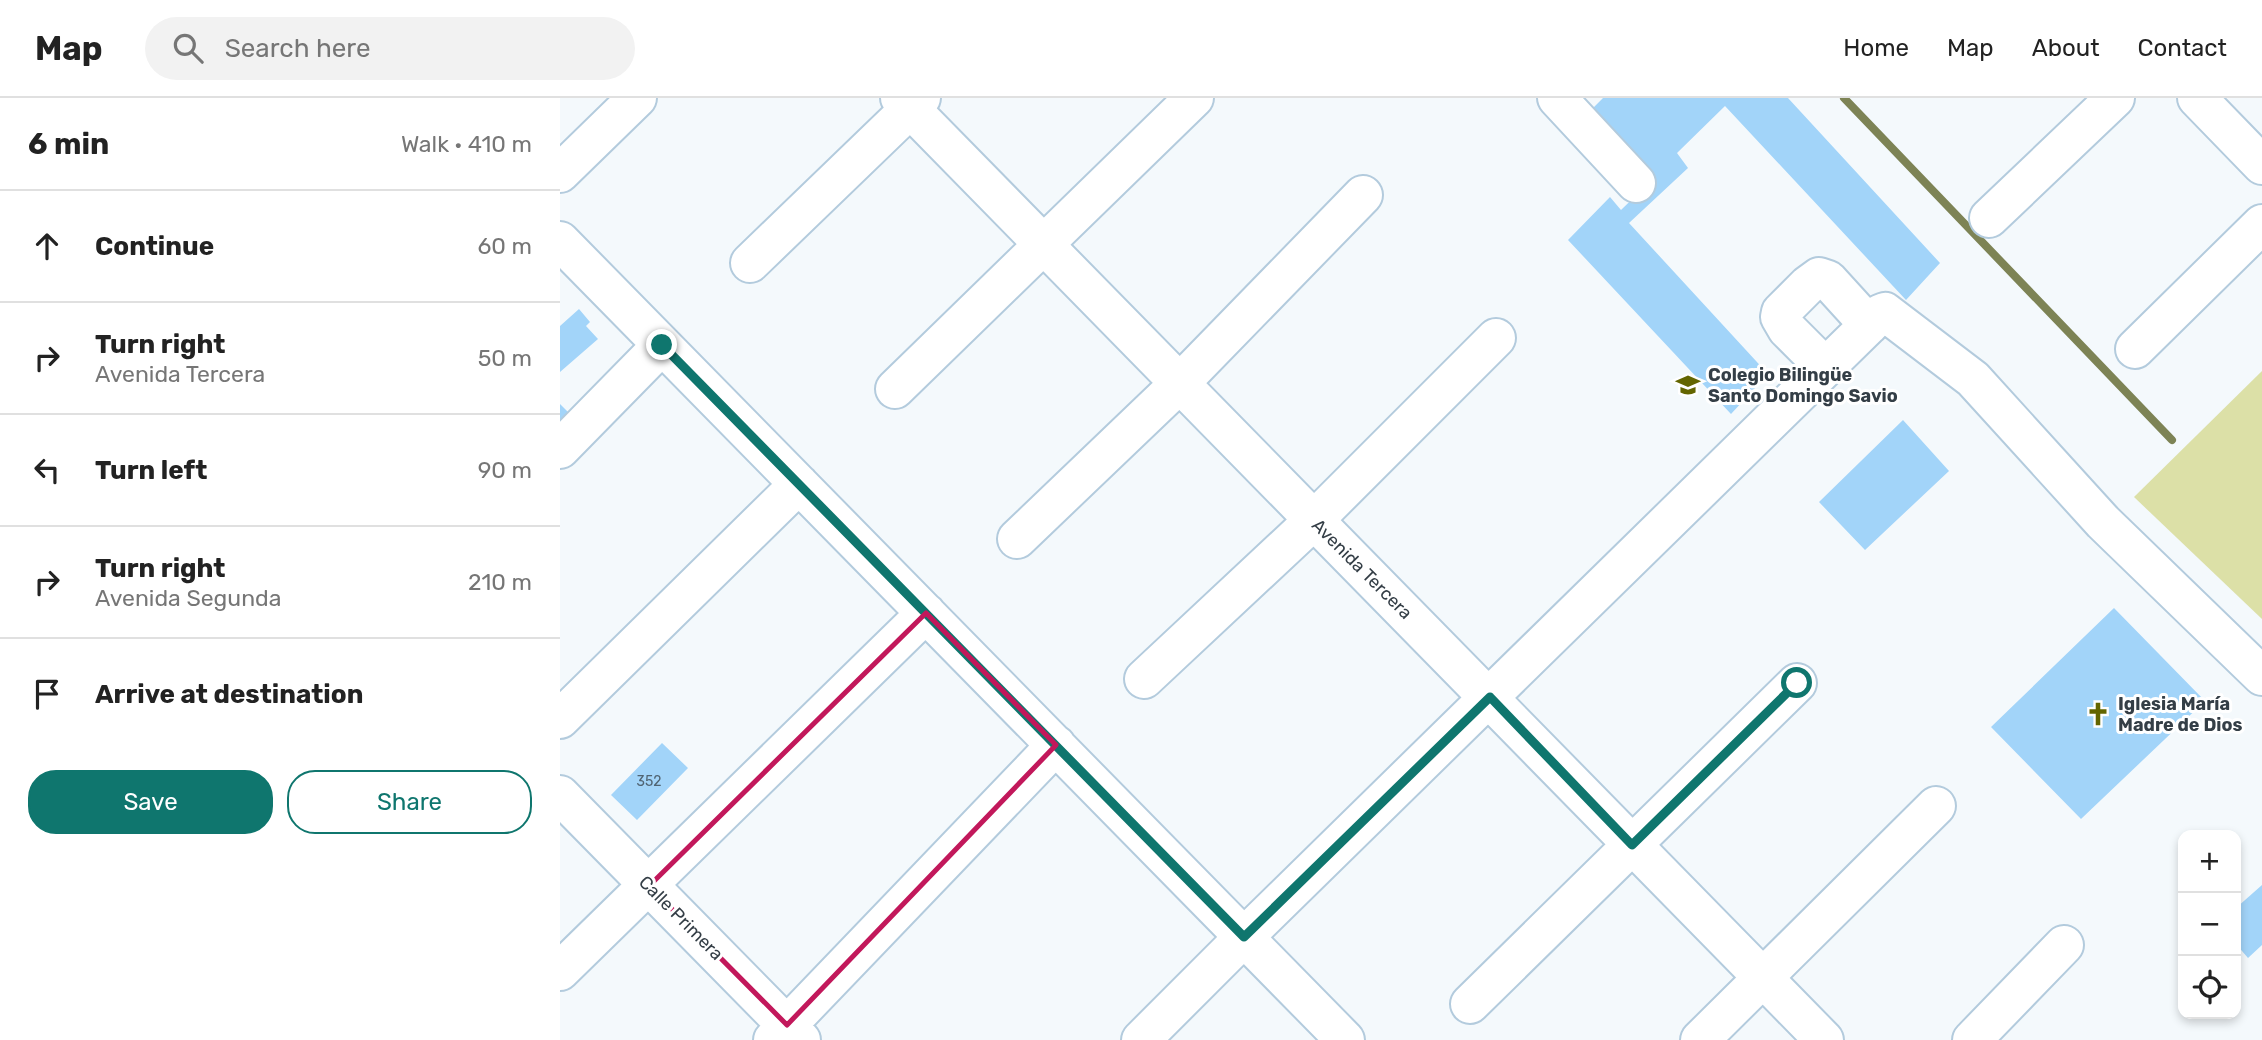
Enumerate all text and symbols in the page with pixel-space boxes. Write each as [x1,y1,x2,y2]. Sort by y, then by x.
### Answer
search box [145,17,635,80]
text: Map [35,29,103,68]
icon: search [169,29,207,67]
text: Search here [225,33,370,64]
text: Home [1843,34,1909,62]
text: Map [1947,34,1994,62]
text: About [2032,34,2100,62]
text: Contact [2138,34,2227,62]
text: 6 min [28,126,109,162]
text: Walk · 410 m [401,130,532,158]
icon: ahead [28,227,66,265]
text: Continue [95,231,214,262]
text: 60 m [477,232,532,260]
text: Turn right [95,329,225,360]
route end [646,329,677,360]
icon: right [28,339,66,377]
text: 50 m [478,344,532,372]
text: Avenida Tercera [95,360,265,388]
place label: Colegio Bilingüe Santo Domingo Savio [1708,364,1898,407]
school or university icon: Colegio Bilingüe Santo Domingo Savio [1674,371,1702,399]
icon: left [28,451,66,489]
text: Turn left [95,455,207,486]
text: 90 m [478,456,532,484]
street label: Avenida Tercera [1307,514,1417,624]
text: Turn right [95,553,225,584]
icon: right [28,563,66,601]
text: 210 m [468,568,532,596]
text: Avenida Segunda [95,584,282,612]
route start [1781,667,1812,698]
icon: arrive [28,675,66,713]
text: Arrive at destination [95,679,363,710]
place label: Iglesia María Madre de Dios [2118,693,2242,736]
church icon: Iglesia María Madre de Dios [2084,700,2112,728]
button: Save [28,770,273,834]
button: Share [287,770,532,834]
house number: 352 [637,773,661,790]
map controls [2178,830,2241,1019]
button: + [2178,830,2241,893]
street label: Calle Primera [634,871,728,965]
button: − [2178,893,2241,956]
button: locate [2178,956,2241,1019]

